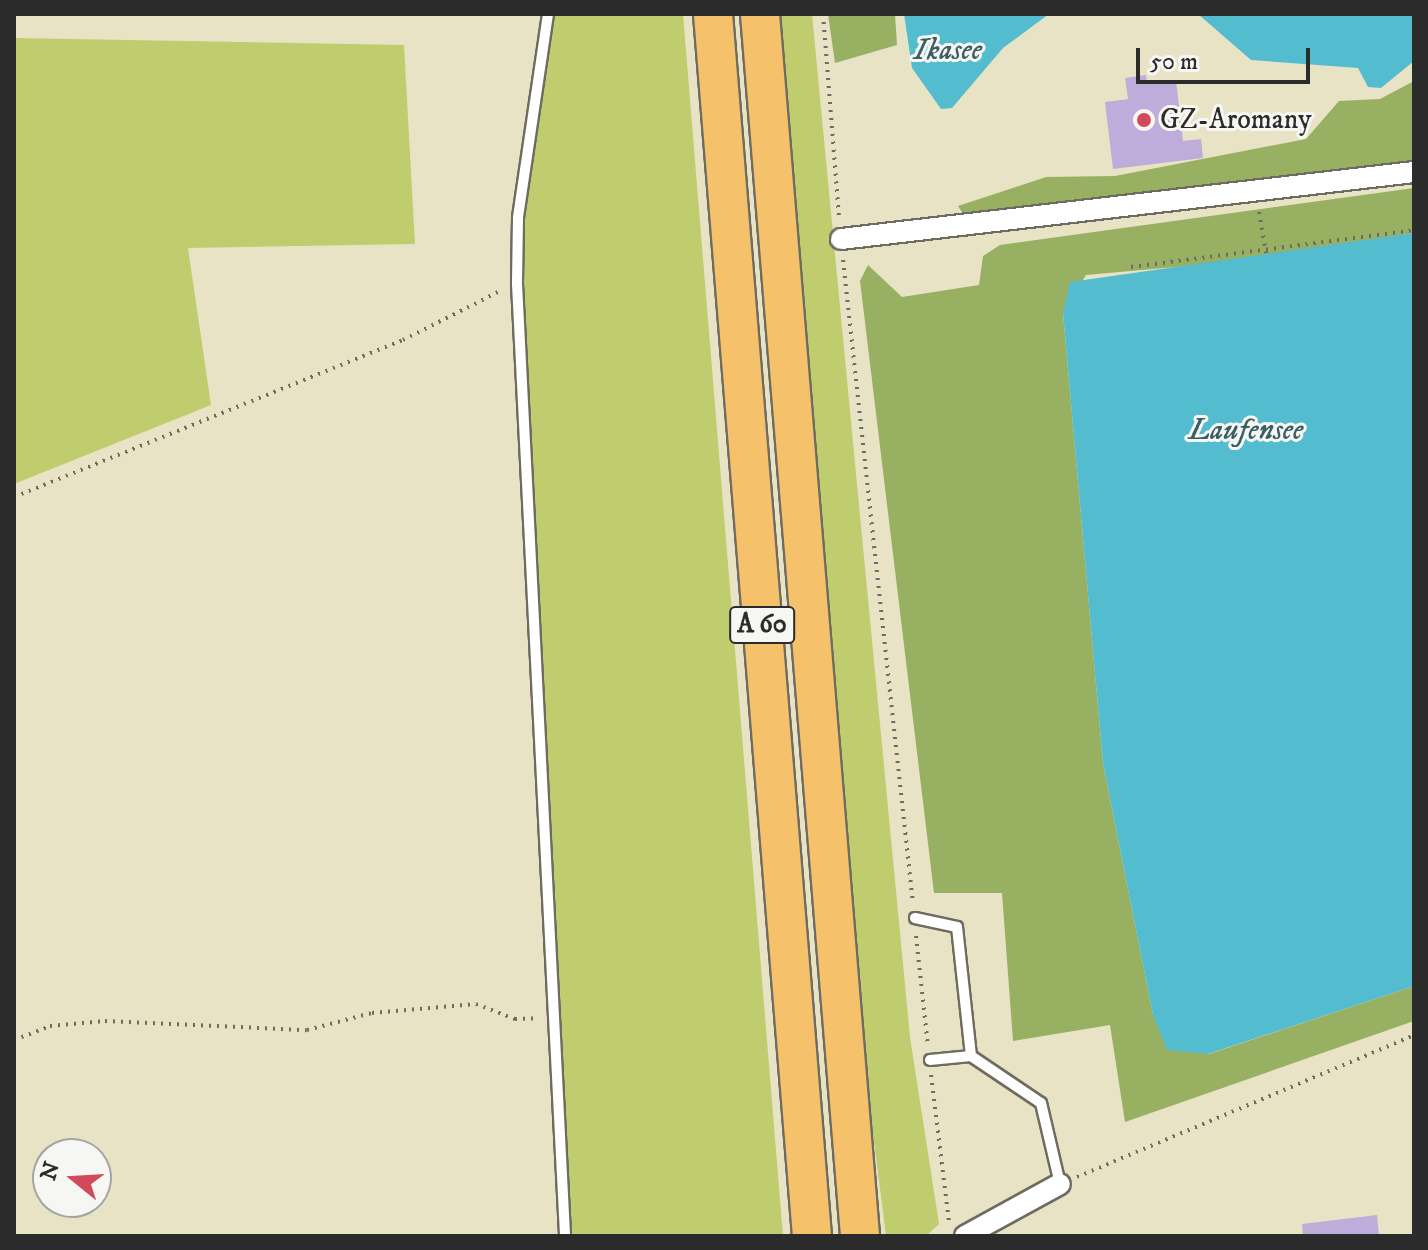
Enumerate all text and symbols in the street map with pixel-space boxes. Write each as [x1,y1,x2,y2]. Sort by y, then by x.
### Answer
scale bar [1140,32,1314,82]
water label: Ikasee [914,33,982,69]
text: 50 m [1150,47,1198,77]
place label: GZ-Aromany [1160,103,1311,137]
marker: GZ-Aromany [1135,111,1153,129]
water label: Laufensee [1189,413,1303,449]
road number: A 60 [728,603,796,647]
north arrow [32,1138,112,1218]
text: N [35,1158,66,1184]

